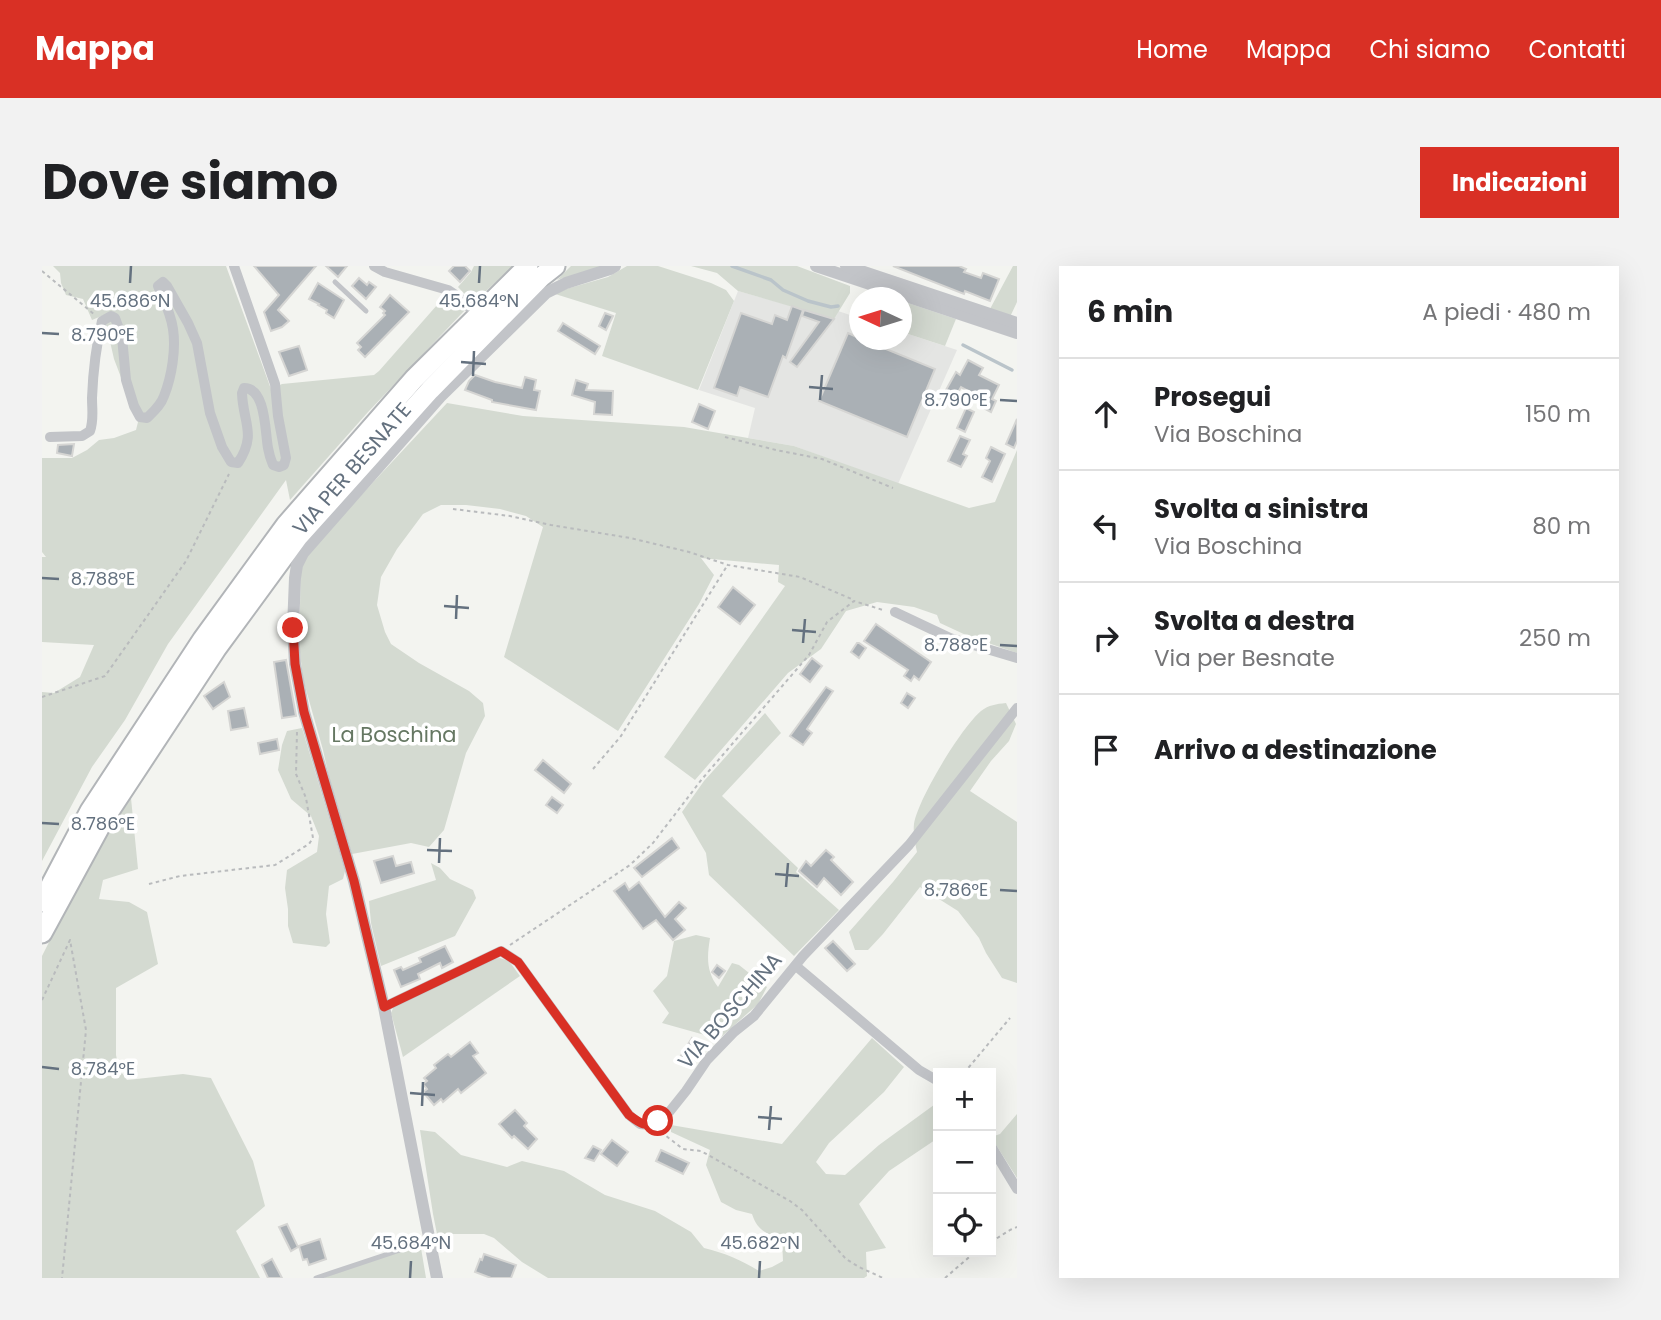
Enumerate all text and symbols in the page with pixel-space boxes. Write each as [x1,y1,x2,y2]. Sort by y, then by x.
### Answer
text: Mappa [35,25,155,72]
text: Home [1136,33,1208,66]
text: Mappa [1246,33,1331,66]
text: Chi siamo [1369,33,1490,66]
text: Contatti [1528,33,1626,66]
button: Indicazioni [1420,147,1619,218]
text: Dove siamo [42,148,338,216]
north arrow [849,287,912,350]
text: 45.686°N [90,288,170,313]
text: 45.684°N [439,288,519,313]
text: 6 min [1087,290,1173,333]
text: A piedi · 480 m [1422,296,1591,328]
text: 8.790°E [71,322,135,347]
text: Prosegui [1154,379,1271,415]
text: 8.790°E [924,387,988,412]
icon: ahead [1087,395,1125,433]
street label: VIA PER BESNATE [286,396,418,541]
text: 150 m [1525,398,1591,430]
text: Via Boschina [1154,418,1302,450]
text: Svolta a sinistra [1154,491,1369,527]
icon: left [1087,507,1125,545]
text: 80 m [1532,510,1591,542]
text: Via Boschina [1154,530,1302,562]
text: 8.788°E [71,566,135,591]
text: Svolta a destra [1154,603,1355,639]
route end [277,612,308,643]
icon: right [1087,619,1125,657]
text: 250 m [1519,622,1591,654]
text: 8.788°E [924,632,988,657]
text: Via per Besnate [1154,642,1335,674]
park label: La Boschina [331,720,457,749]
icon: arrive [1087,731,1125,769]
text: Arrivo a destinazione [1154,732,1437,768]
text: 8.786°E [71,811,135,836]
text: 8.786°E [924,877,988,902]
street label: VIA BOSCHINA [671,946,788,1075]
text: 8.784°E [71,1056,135,1081]
map controls [933,1068,996,1257]
button: + [933,1068,996,1131]
route start [642,1105,673,1136]
button: − [933,1131,996,1194]
button: locate [933,1194,996,1257]
text: 45.684°N [371,1230,451,1255]
text: 45.682°N [720,1230,800,1255]

